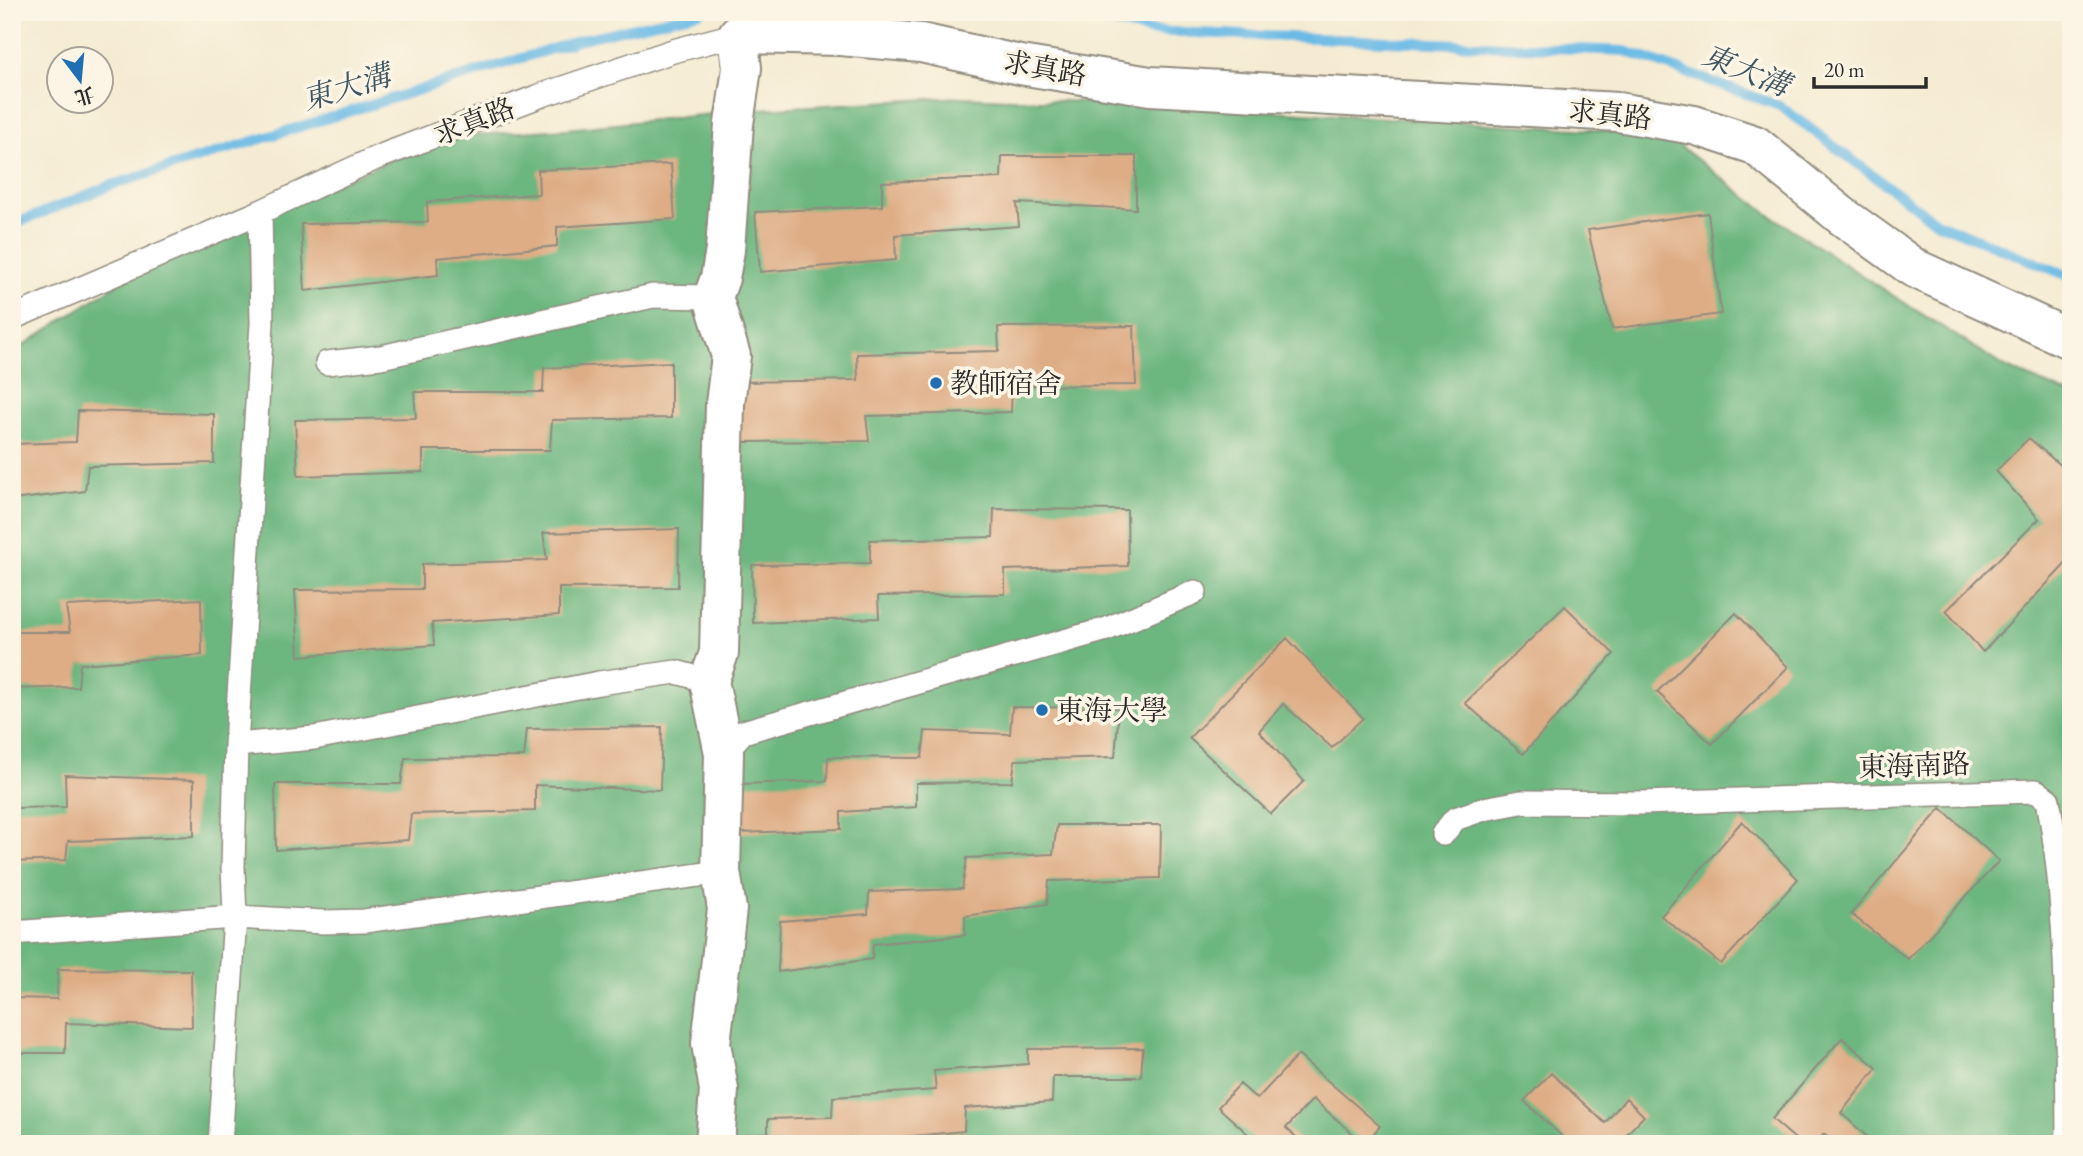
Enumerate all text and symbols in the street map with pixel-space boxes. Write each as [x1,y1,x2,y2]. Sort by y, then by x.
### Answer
water label: 東大溝 [1697,35,1799,106]
street label: 求真路 [1001,43,1089,93]
north arrow [46,46,116,116]
scale bar [1814,46,1926,90]
water label: 東大溝 [297,54,399,119]
text: 20 m [1824,56,1865,83]
text: 北 [72,81,97,110]
street label: 求真路 [428,89,520,153]
street label: 求真路 [1566,92,1654,136]
place label: 教師宿舍 [950,365,1062,401]
marker: 教師宿舍 [928,375,944,391]
place label: 東海大學 [1056,692,1168,728]
marker: 東海大學 [1034,702,1050,718]
street label: 東海南路 [1857,745,1971,785]

